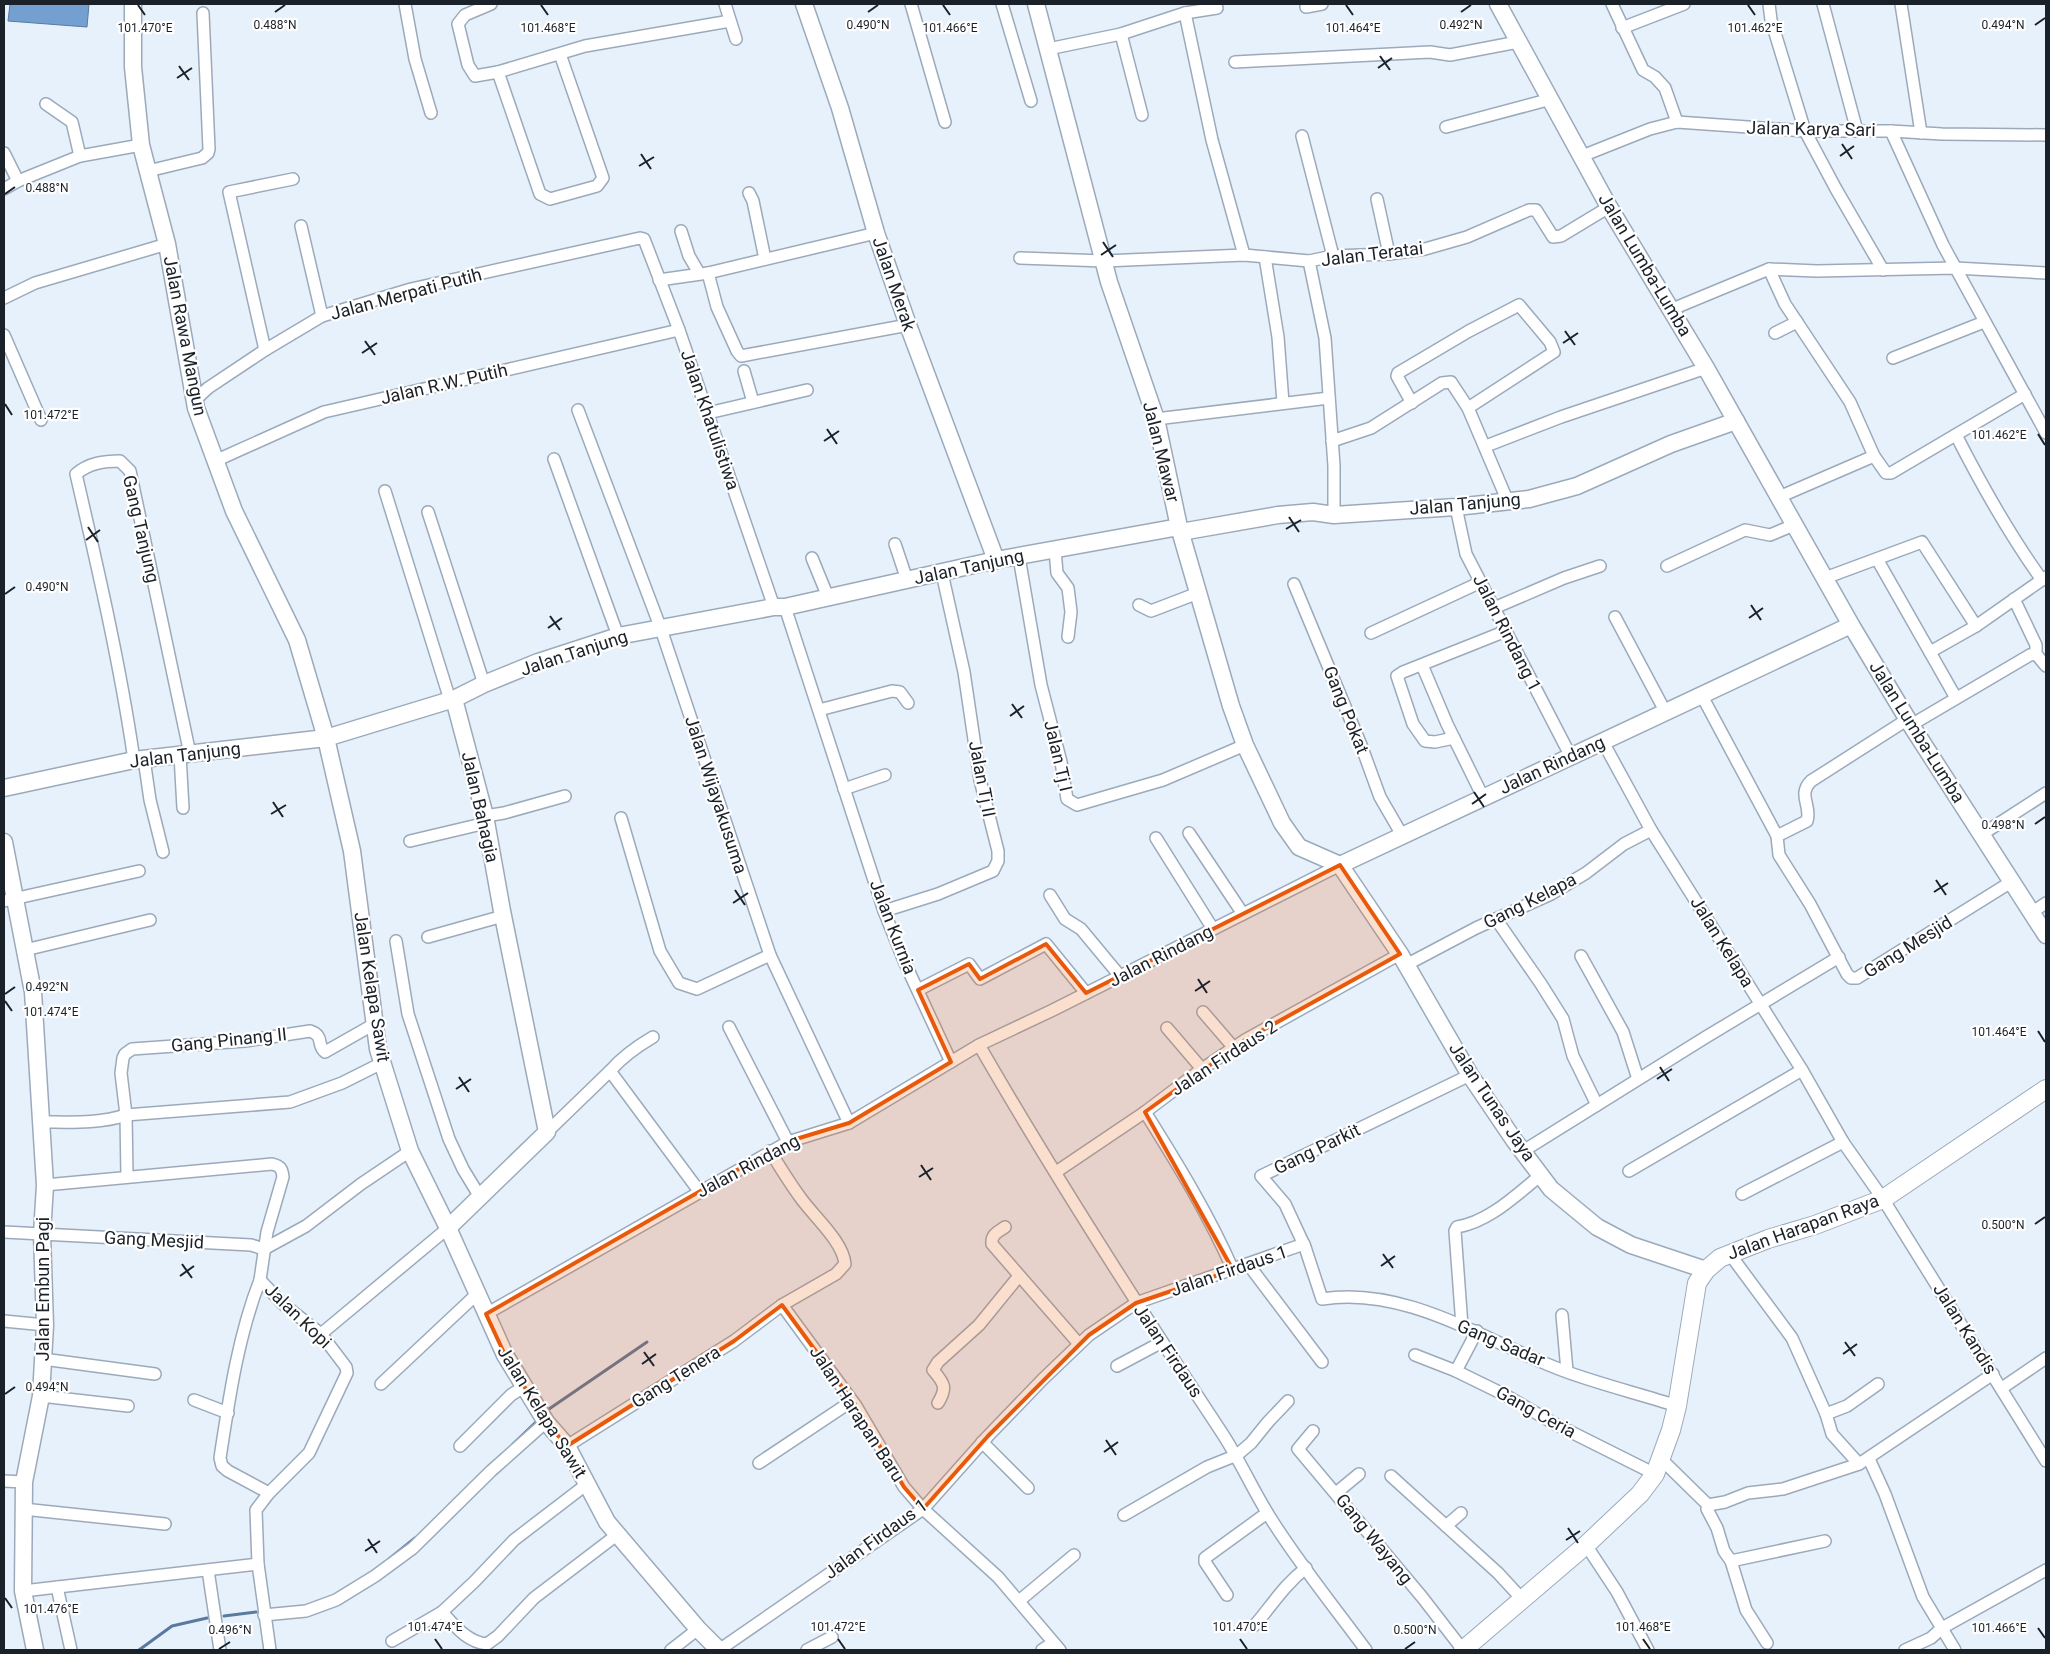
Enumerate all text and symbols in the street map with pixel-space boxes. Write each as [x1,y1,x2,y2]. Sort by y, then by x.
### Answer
text: 0.488°N [253,18,297,32]
text: 0.490°N [846,18,890,32]
text: 0.492°N [1439,18,1483,32]
text: 0.494°N [1981,18,2025,32]
text: 101.470°E [118,21,173,35]
text: 101.468°E [521,21,576,35]
text: 101.466°E [923,21,978,35]
text: 101.464°E [1326,21,1381,35]
text: 101.462°E [1728,21,1783,35]
street label: Jalan Karya Sari [1746,117,1876,140]
text: 0.488°N [25,181,69,195]
street label: Jalan Lumba-Lumba [1594,189,1696,340]
street label: Jalan Merak [869,234,921,335]
street label: Jalan Teratai [1320,237,1424,270]
street label: Jalan Rawa Mangun [160,254,211,418]
street label: Jalan Merpati Putih [328,263,484,324]
street label: Jalan Khatulistiwa [677,347,744,493]
street label: Jalan R.W. Putih [378,359,509,408]
street label: Jalan Mawar [1139,399,1184,504]
text: 101.472°E [24,408,79,422]
text: 101.462°E [1972,428,2027,442]
street label: Gang Tanjung [119,473,164,585]
street label: Jalan Tanjung [1408,488,1522,519]
street label: Jalan Tanjung [912,545,1026,588]
street label: Jalan Rindang 1 [1469,571,1546,695]
text: 0.490°N [25,580,69,594]
street label: Jalan Tanjung [517,625,630,680]
street label: Jalan Lumba-Lumba [1865,657,1970,806]
street label: Gang Pokat [1319,663,1374,757]
street label: Jalan Wijayakusuma [681,713,752,876]
street label: Jalan Tj I [1040,718,1077,794]
street label: Jalan Rindang [1496,731,1608,798]
street label: Jalan Tanjung [128,737,242,772]
street label: Jalan Tj II [965,739,1000,819]
street label: Jalan Bahagia [458,749,503,864]
text: 0.498°N [1981,818,2025,832]
street label: Gang Kelapa [1480,868,1580,933]
street label: Jalan Kurnia [866,877,921,977]
street label: Jalan Kelapa [1686,893,1759,991]
street label: Jalan Kelapa Sawit [350,910,395,1064]
street label: Gang Mesjid [1860,911,1956,982]
street label: Jalan Rindang [1105,920,1216,991]
text: 0.492°N [25,980,69,994]
text: 101.474°E [24,1005,79,1019]
street label: Jalan Firdaus 2 [1167,1015,1281,1100]
street label: Gang Pinang II [170,1023,288,1056]
text: 101.464°E [1972,1025,2027,1039]
street label: Jalan Tunas Jaya [1445,1038,1540,1165]
street label: Gang Parkit [1270,1119,1363,1178]
street label: Jalan Rindang [693,1130,803,1202]
street label: Jalan Harapan Raya [1724,1189,1881,1264]
street label: Jalan Embun Pagi [32,1217,53,1361]
text: 0.500°N [1981,1218,2025,1232]
street label: Gang Mesjid [104,1226,204,1253]
street label: Jalan Firdaus 1 [1168,1241,1290,1300]
street label: Jalan Kopi [261,1279,336,1352]
street label: Jalan Kandis [1929,1279,2002,1378]
street label: Jalan Firdaus [1130,1300,1207,1401]
street label: Gang Sadar [1454,1315,1548,1370]
street label: Gang Tenera [627,1341,724,1412]
street label: Jalan Kelapa Sawit [493,1342,592,1482]
street label: Jalan Harapan Baru [806,1342,909,1486]
text: 0.494°N [25,1380,69,1394]
street label: Gang Ceria [1493,1381,1580,1442]
street label: Gang Wayang [1332,1489,1417,1588]
street label: Jalan Firdaus 1 [820,1494,931,1583]
text: 101.476°E [24,1602,79,1616]
text: 101.474°E [408,1620,463,1634]
text: 101.472°E [811,1620,866,1634]
text: 101.470°E [1213,1620,1268,1634]
text: 101.468°E [1616,1620,1671,1634]
text: 101.466°E [1972,1621,2027,1635]
text: 0.496°N [208,1623,252,1637]
text: 0.500°N [1393,1623,1437,1637]

